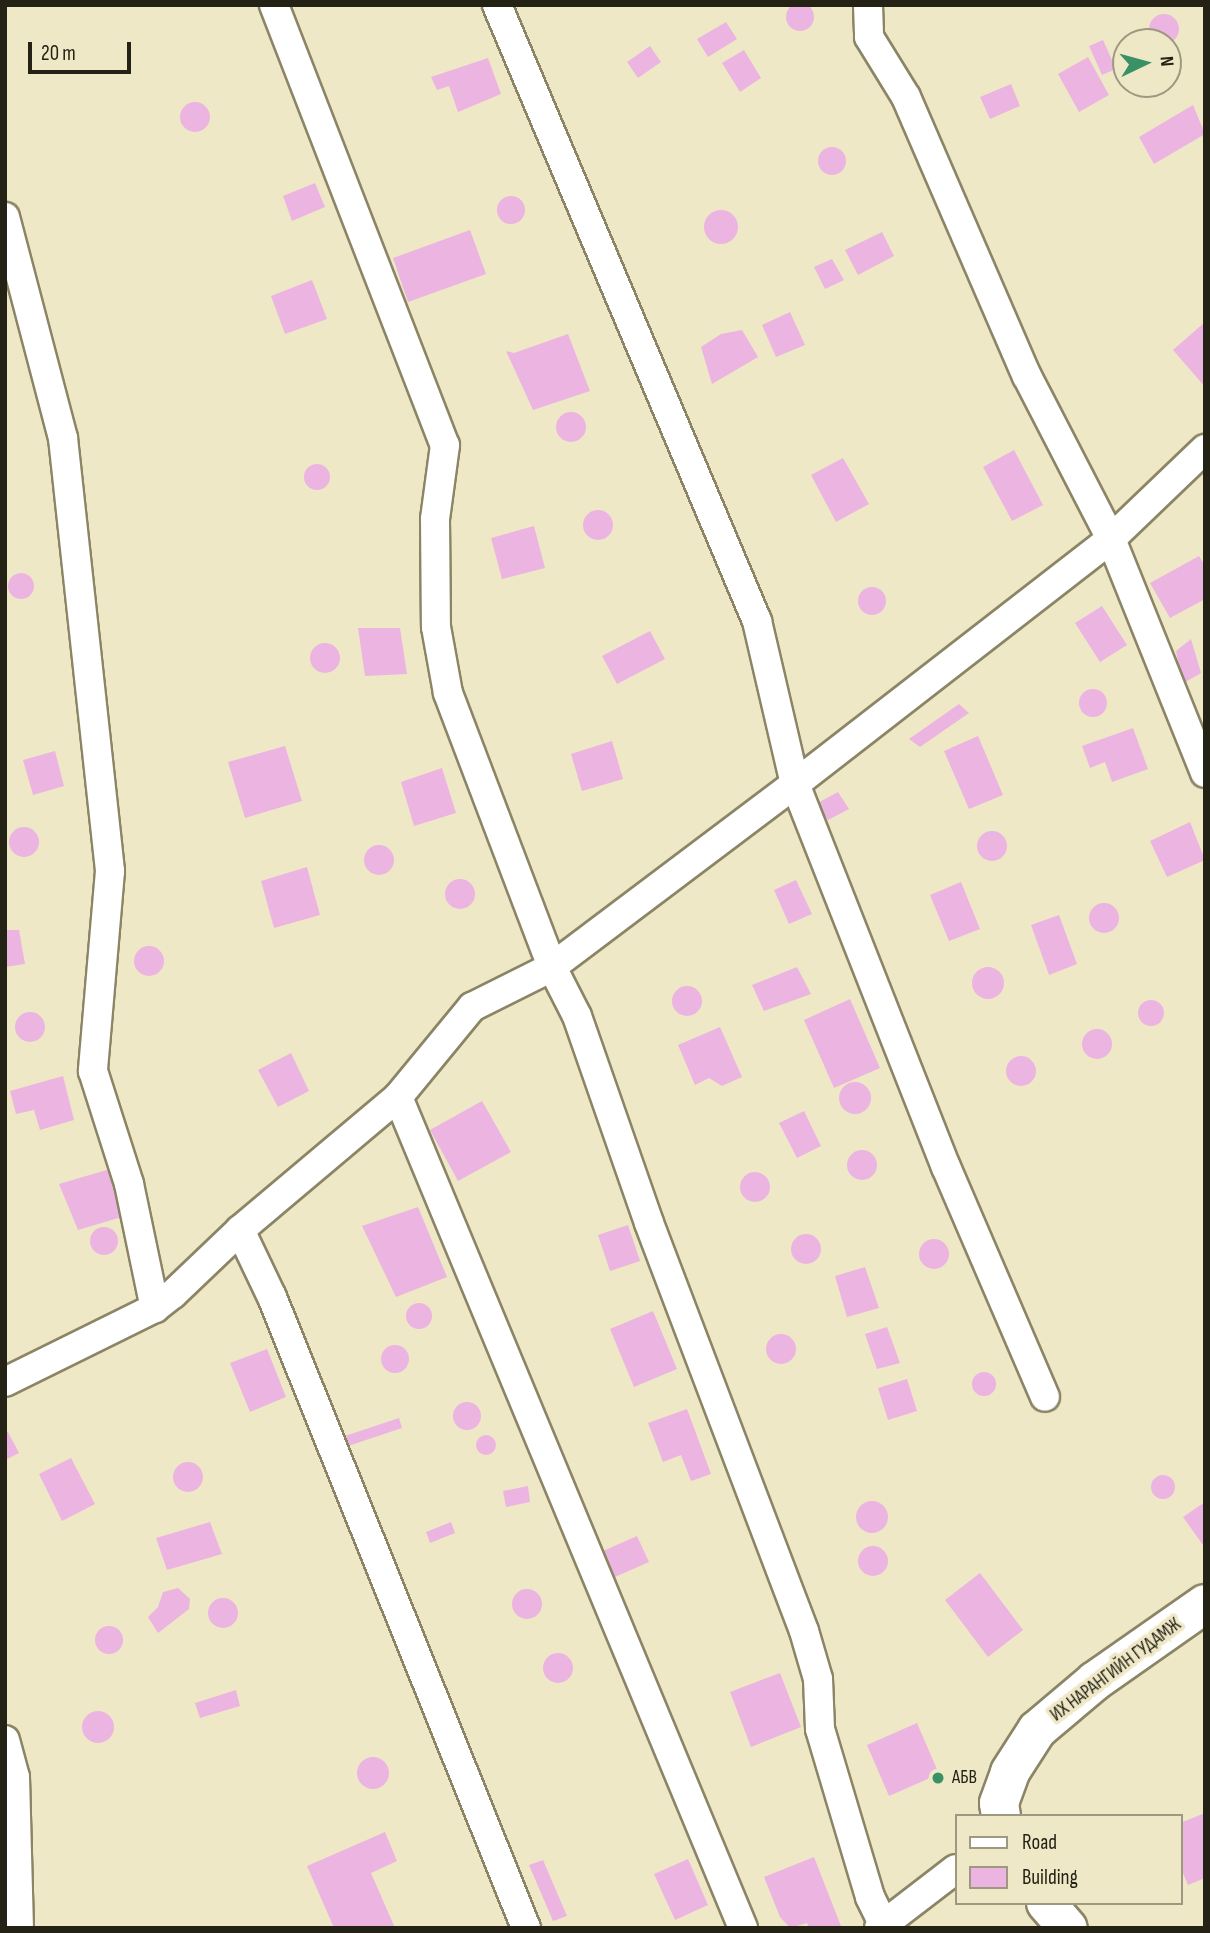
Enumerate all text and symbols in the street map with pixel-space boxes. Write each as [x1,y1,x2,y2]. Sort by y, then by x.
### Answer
scale bar [32,28,135,72]
north arrow [1112,28,1182,98]
text: 20 m [41,41,76,66]
text: N [1155,55,1178,67]
street label: ИХ НАРАНГИЙН ГУДАМЖ [1046,1613,1186,1727]
place label: АБВ [952,1767,977,1789]
marker: АБВ [930,1770,946,1786]
legend [954,1814,1182,1905]
text: Road [1022,1830,1057,1855]
text: Building [1022,1865,1078,1890]

